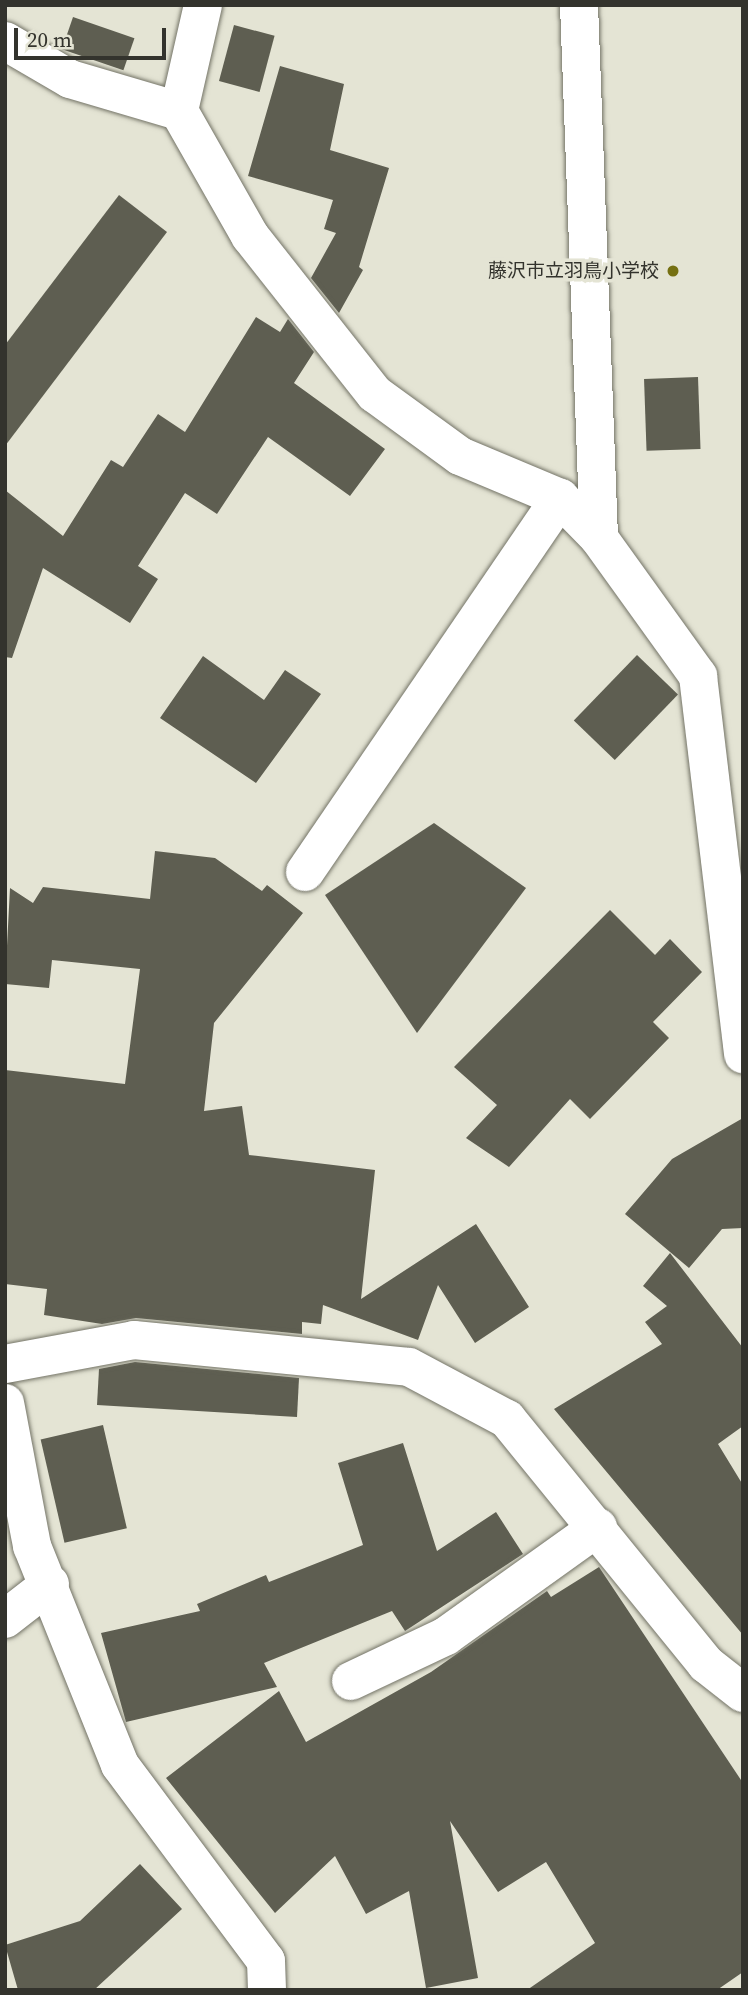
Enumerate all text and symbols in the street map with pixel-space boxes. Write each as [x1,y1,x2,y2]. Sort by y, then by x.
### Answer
scale bar [18,14,170,58]
text: 20 m [27,25,72,54]
place label: 藤沢市立羽鳥小学校 [488,260,659,282]
marker: 藤沢市立羽鳥小学校 [665,263,681,279]

